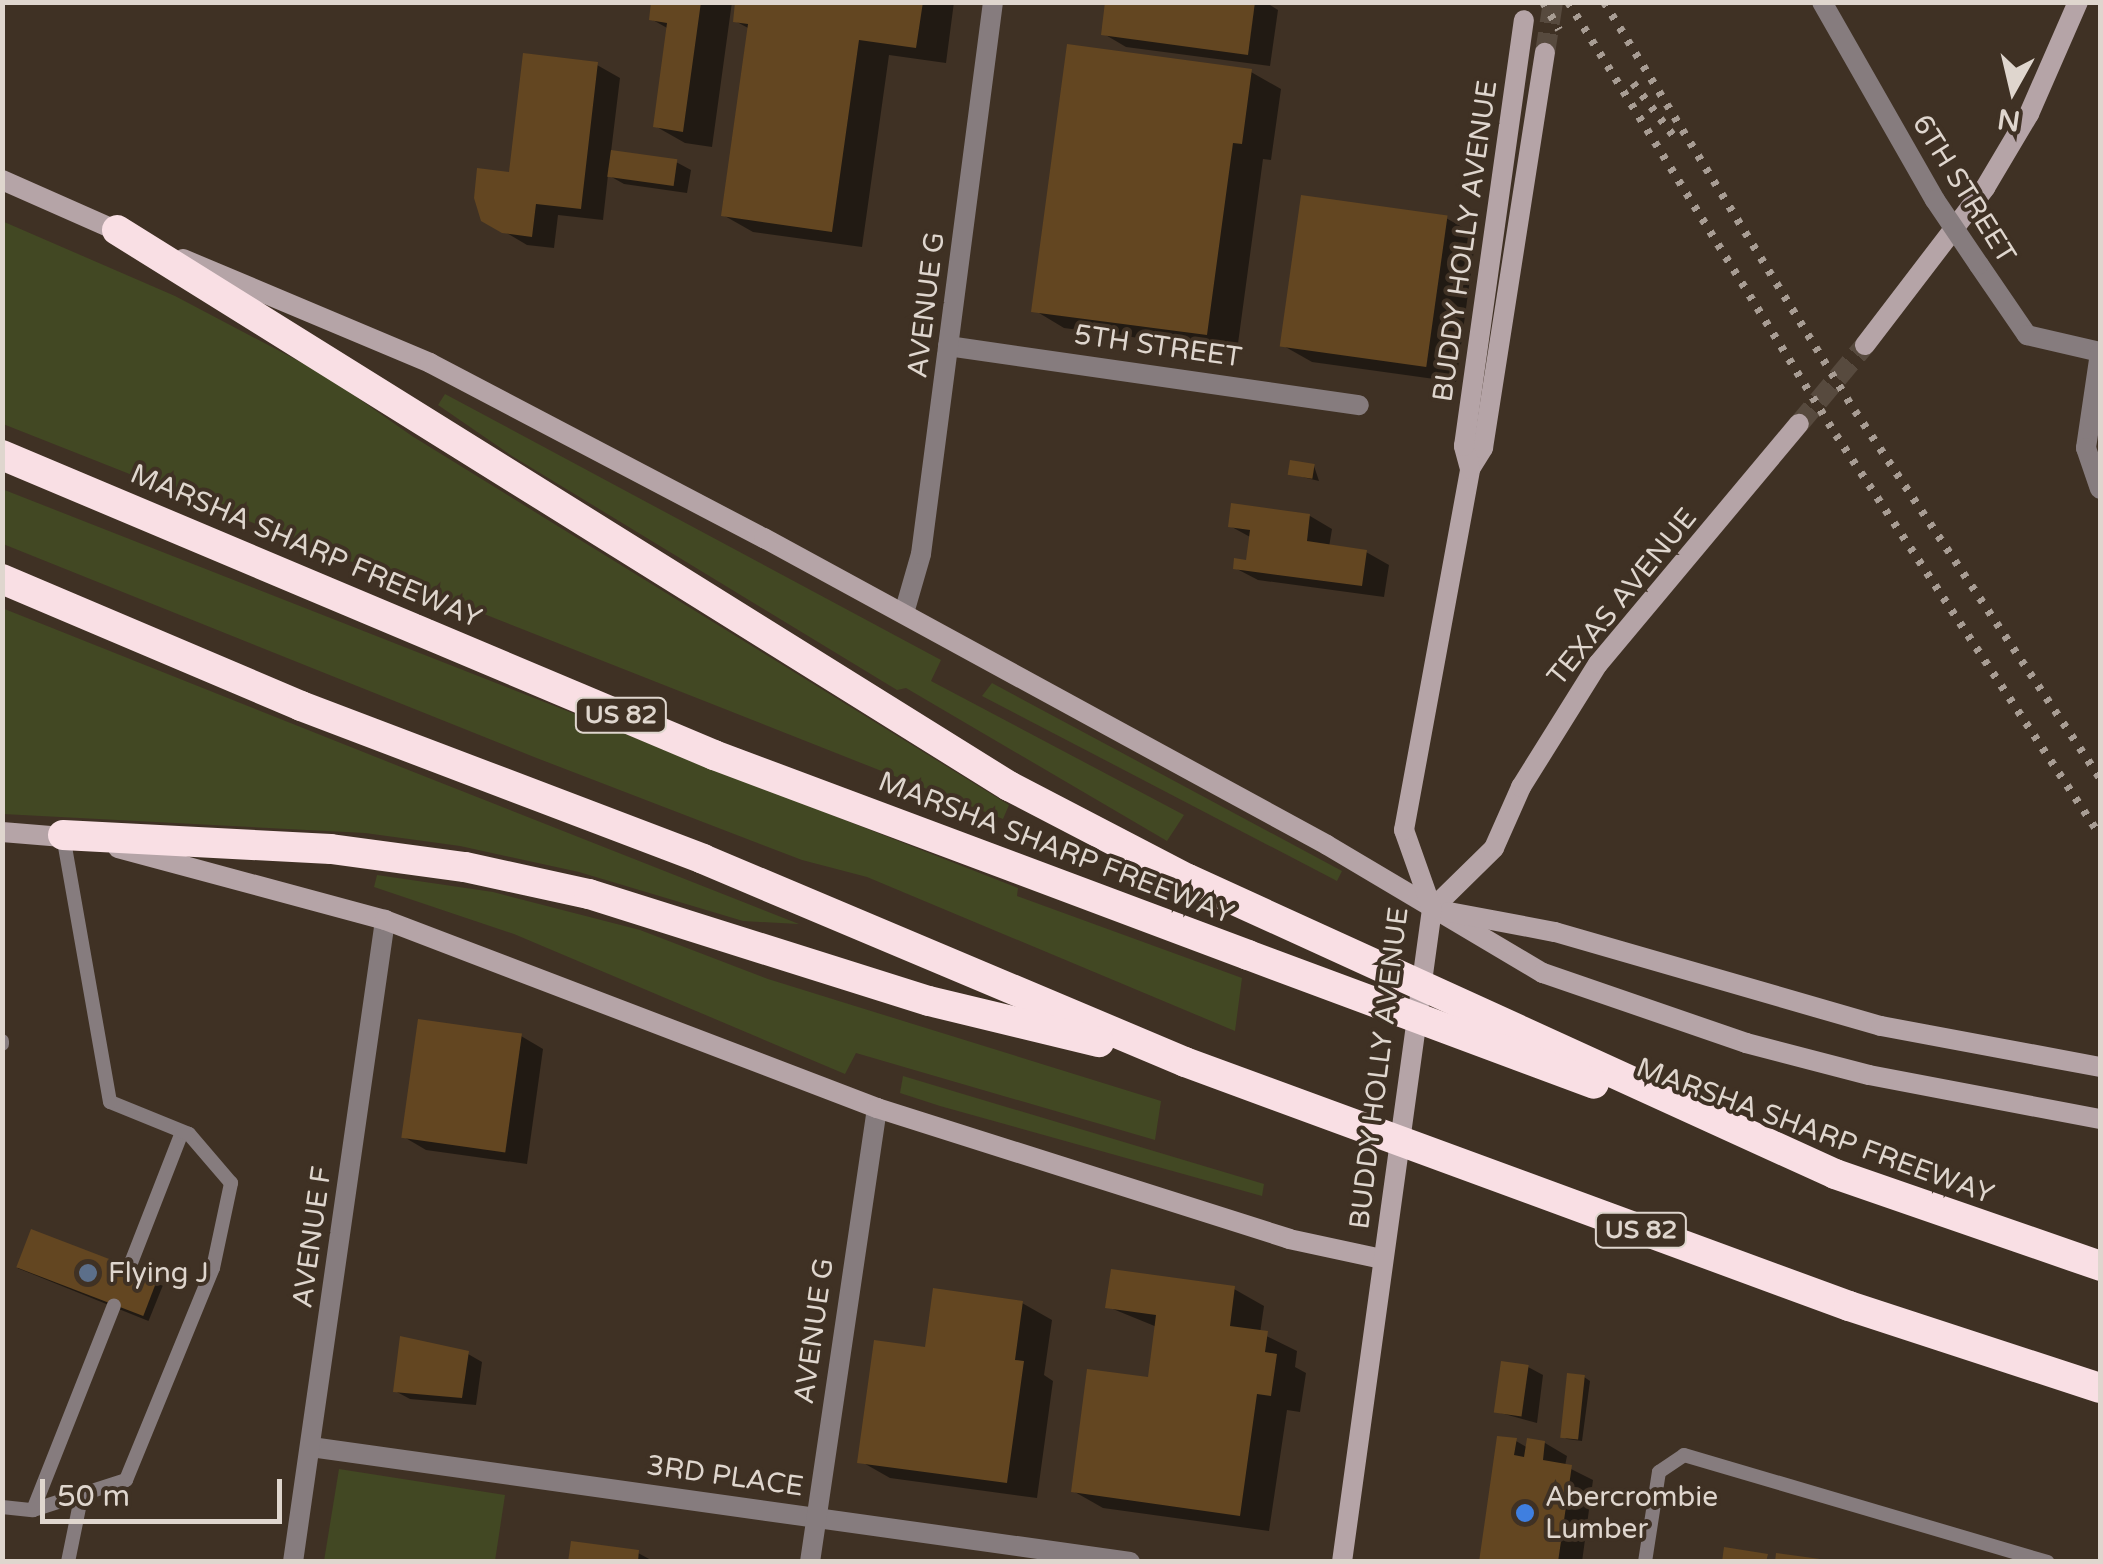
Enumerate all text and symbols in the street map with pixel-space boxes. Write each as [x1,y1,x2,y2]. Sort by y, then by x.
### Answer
north arrow [1963,40,2063,140]
street label: BUDDY HOLLY AVENUE [1426,78,1504,404]
text: N [1995,101,2022,138]
street label: 6TH STREET [1905,108,2023,270]
street label: AVENUE G [900,230,952,380]
street label: 5TH STREET [1072,318,1244,374]
street label: MARSHA SHARP FREEWAY [126,457,486,635]
street label: TEXAS AVENUE [1540,502,1704,692]
road number: US 82 [574,695,668,735]
street label: MARSHA SHARP FREEWAY [874,765,1238,931]
street label: BUDDY HOLLY AVENUE [1343,905,1415,1231]
street label: MARSHA SHARP FREEWAY [1632,1051,1998,1211]
street label: AVENUE F [285,1164,339,1310]
road number: US 82 [1594,1210,1688,1250]
place label: Flying J [108,1256,209,1290]
street label: AVENUE G [787,1256,841,1406]
marker: Flying J [77,1262,99,1284]
street label: 3RD PLACE [644,1448,806,1504]
scale bar [45,1459,288,1521]
text: 50 m [57,1478,130,1515]
place label: Abercrombie Lumber [1545,1480,1718,1546]
marker: Abercrombie Lumber [1514,1502,1536,1524]

